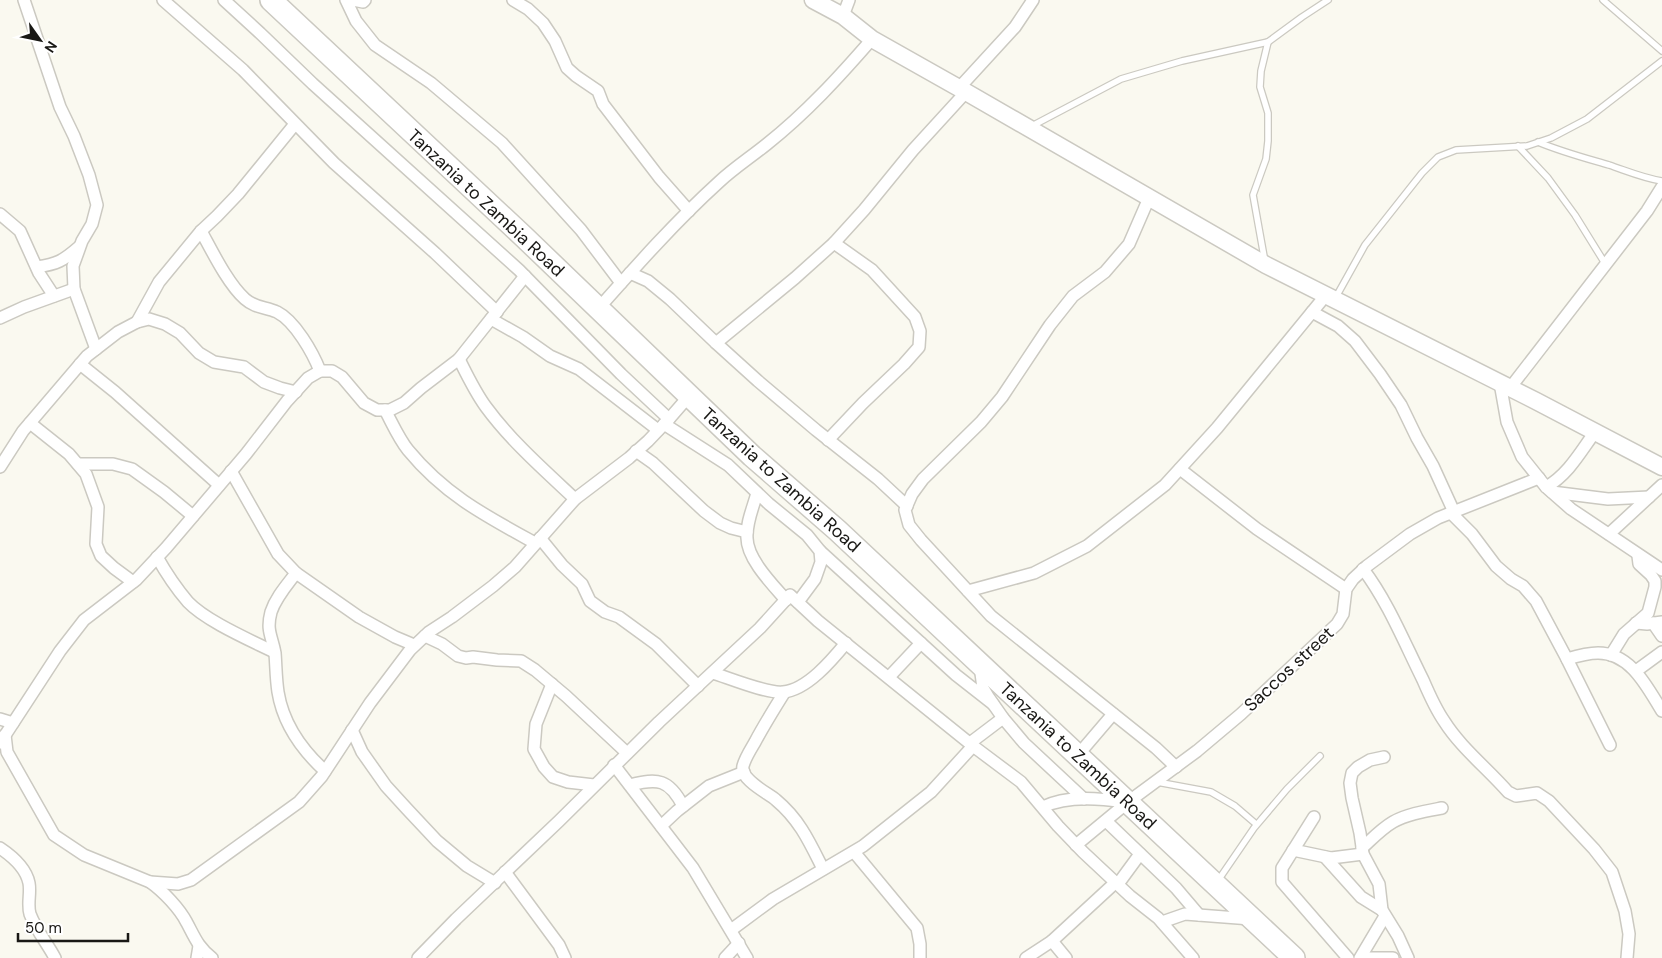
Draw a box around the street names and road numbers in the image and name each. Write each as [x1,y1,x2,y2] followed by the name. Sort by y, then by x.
[402,124,570,282] street label: Tanzania to Zambia Road
[696,402,866,558] street label: Tanzania to Zambia Road
[1239,621,1339,717] street label: Saccos street
[994,677,1162,835] street label: Tanzania to Zambia Road

